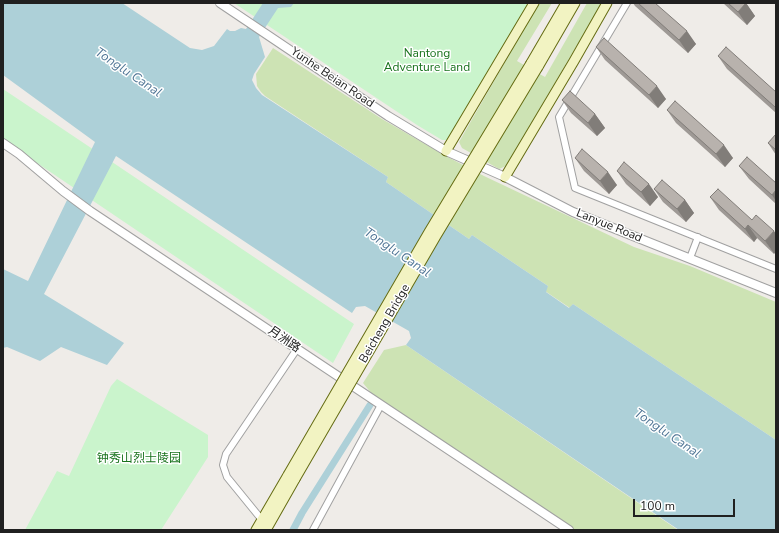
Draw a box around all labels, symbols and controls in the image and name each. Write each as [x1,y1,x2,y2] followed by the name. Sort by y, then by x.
[92,45,164,101] water label: Tonglu Canal
[288,45,376,111] street label: Yunhe Beian Road
[384,47,470,75] park label: Nantong Adventure Land
[574,206,644,246] street label: Lanyue Road
[361,225,433,281] water label: Tonglu Canal
[357,282,413,366] street label: Beicheng Bridge
[265,324,303,356] street label: 月洲路
[631,406,703,462] water label: Tonglu Canal
[97,452,181,466] park label: 钟秀山烈士陵园
[635,491,737,517] scale bar
[640,498,675,514] text: 100 m

